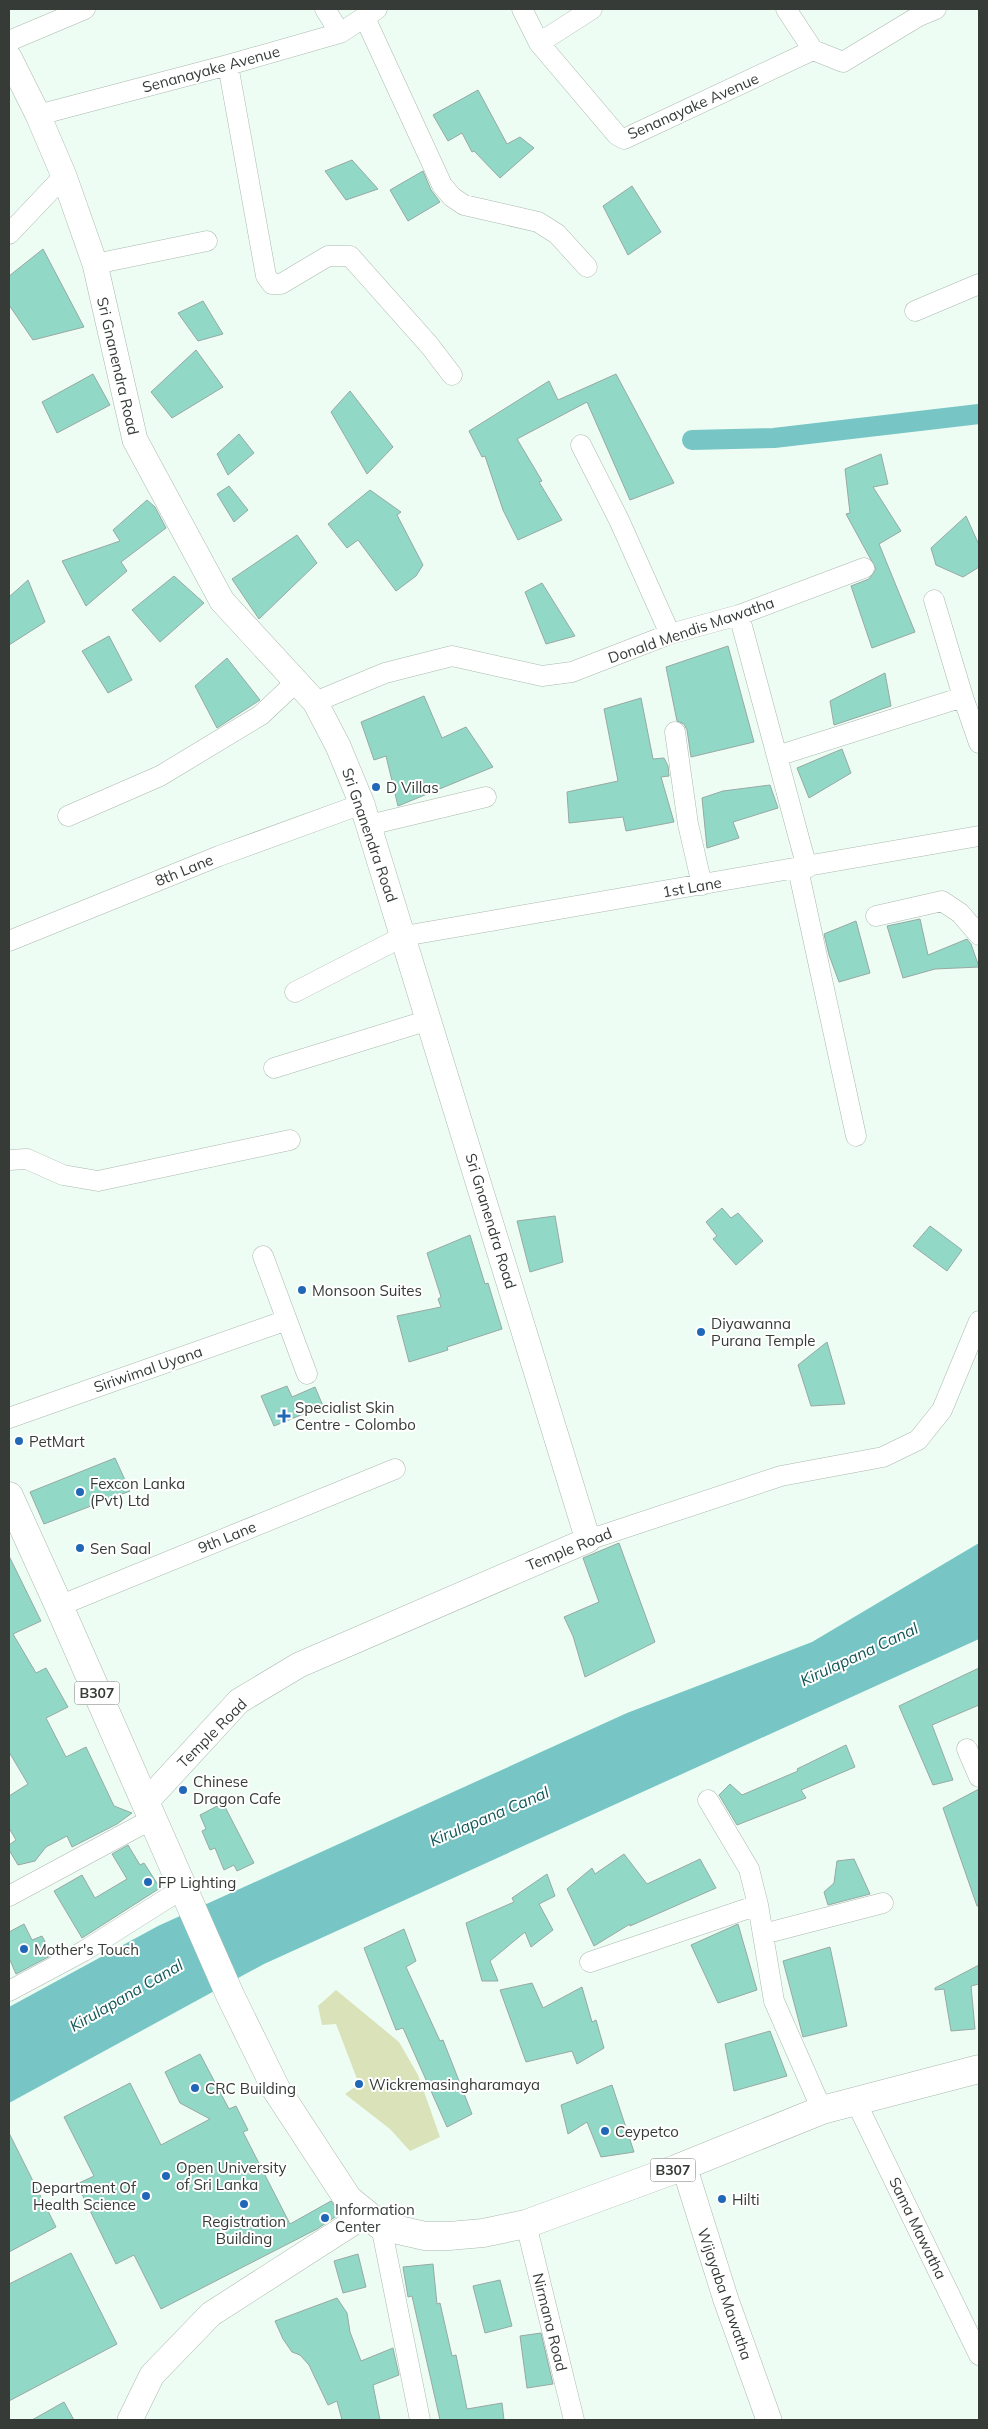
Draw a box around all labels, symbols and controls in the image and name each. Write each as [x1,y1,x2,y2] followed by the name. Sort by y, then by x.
[140,41,282,97] street label: Senanayake Avenue
[624,69,762,143] street label: Senanayake Avenue
[93,295,143,437] street label: Sri Gnanendra Road
[605,593,777,667] street label: Donald Mendis Mawatha
[338,765,402,905] street label: Sri Gnanendra Road
[386,778,439,797] place label: D Villas
[370,781,382,793] marker: D Villas
[152,850,216,890] street label: 8th Lane
[661,872,723,902] street label: 1st Lane
[461,1151,521,1291] street label: Sri Gnanendra Road
[312,1281,422,1300] place label: Monsoon Suites
[296,1284,308,1296] marker: Monsoon Suites
[711,1314,815,1350] place label: Diyawanna Purana Temple
[695,1326,707,1338] marker: Diyawanna Purana Temple
[91,1342,205,1396] street label: Siriwimal Uyana
[295,1398,416,1434] place label: Specialist Skin Centre - Colombo
[277,1409,291,1423] marker: Specialist Skin Centre - Colombo
[29,1432,85,1451] place label: PetMart
[13,1435,25,1447] marker: PetMart
[90,1474,185,1510] place label: Fexcon Lanka (Pvt) Ltd
[74,1486,86,1498] marker: Fexcon Lanka (Pvt) Ltd
[195,1517,259,1557] street label: 9th Lane
[523,1523,615,1575] street label: Temple Road
[90,1539,151,1558] place label: Sen Saal
[74,1542,86,1554] marker: Sen Saal
[797,1618,921,1690] water label: Kirulapana Canal
[74,1682,120,1705] road number: B307
[173,1694,251,1772] street label: Temple Road
[193,1772,281,1808] place label: Chinese Dragon Cafe
[426,1782,552,1850] water label: Kirulapana Canal
[177,1784,189,1796] marker: Chinese Dragon Cafe
[158,1873,236,1892] place label: FP Lighting
[142,1876,154,1888] marker: FP Lighting
[34,1940,139,1959] place label: Mother's Touch
[18,1943,30,1955] marker: Mother's Touch
[66,1954,187,2036] water label: Kirulapana Canal
[369,2075,540,2094] place label: Wickremasingharamaya
[353,2078,365,2090] marker: Wickremasingharamaya
[205,2079,296,2098] place label: CRC Building
[189,2082,201,2094] marker: CRC Building
[615,2122,679,2141] place label: Ceypetco
[599,2125,611,2137] marker: Ceypetco
[176,2158,286,2194] place label: Open University of Sri Lanka
[650,2158,696,2182] road number: B307
[160,2170,172,2182] marker: Open University of Sri Lanka
[885,2174,951,2282] street label: Sama Mawatha
[32,2178,137,2214] place label: Department Of Health Science
[140,2190,152,2202] marker: Department Of Health Science
[732,2190,759,2209] place label: Hilti
[716,2193,728,2205] marker: Hilti
[238,2198,250,2210] marker: Registration Building
[335,2200,415,2236] place label: Information Center
[202,2212,286,2248] place label: Registration Building
[319,2212,331,2224] marker: Information Center
[694,2226,756,2362] street label: Wijayaba Mawatha
[529,2271,571,2373] street label: Nirmana Road

